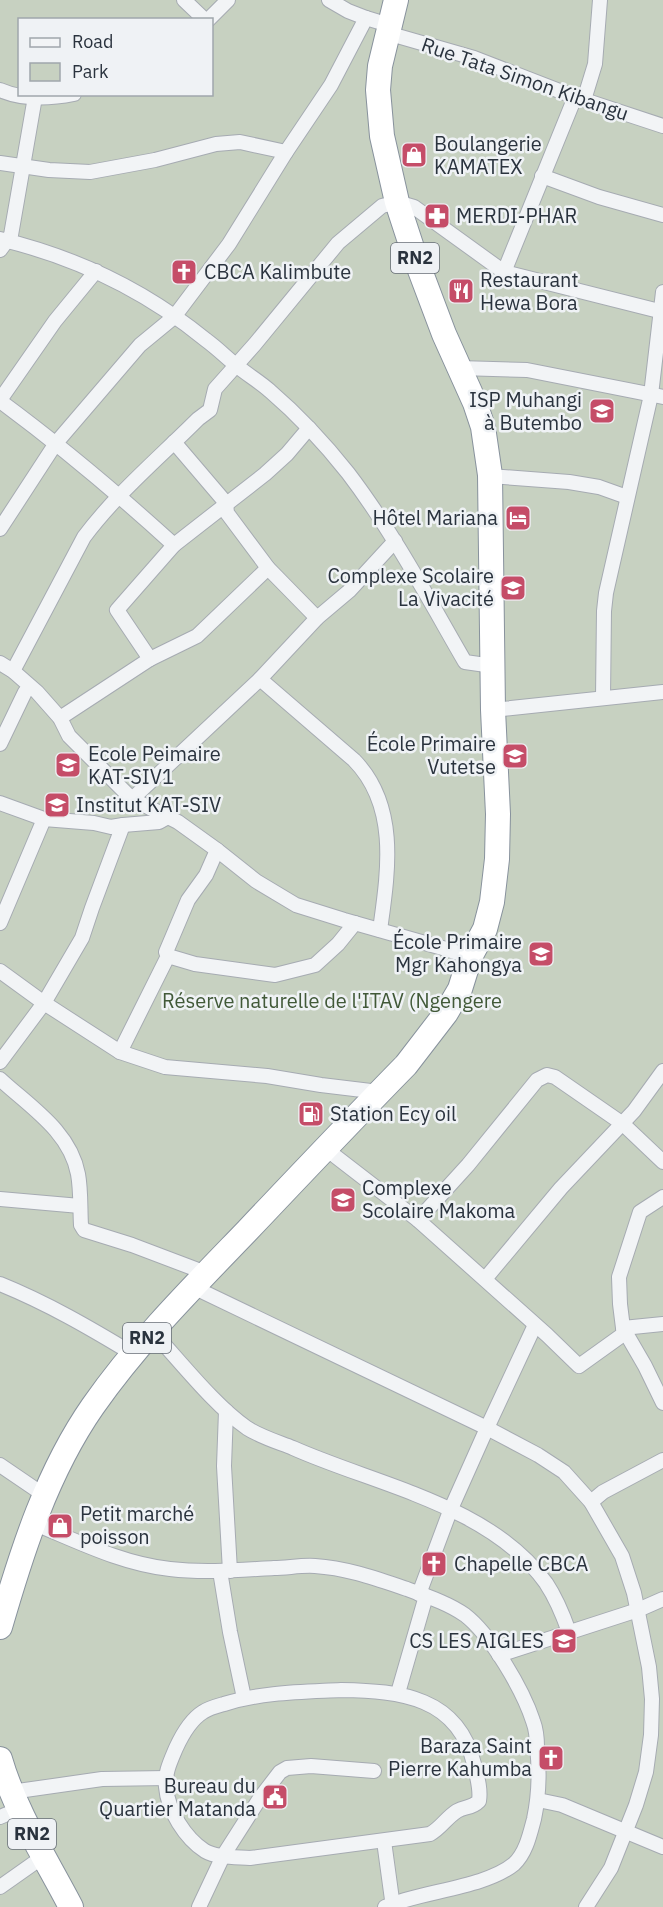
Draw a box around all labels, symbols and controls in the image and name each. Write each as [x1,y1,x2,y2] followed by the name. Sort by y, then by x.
[18,18,213,96] legend
[72,30,113,53] text: Road
[418,30,632,127] street label: Rue Tata Simon Kibangu
[72,60,109,83] text: Park
[434,130,542,180] place label: Boulangerie KAMATEX
[399,140,429,170] shop icon: Boulangerie KAMATEX
[422,201,452,231] pharmacy icon: MERDI-PHAR
[456,202,577,229] place label: MERDI-PHAR
[391,243,439,273] road number: RN2
[169,257,199,287] church icon: CBCA Kalimbute
[204,258,351,285] place label: CBCA Kalimbute
[480,266,578,316] place label: Restaurant Hewa Bora
[446,276,476,306] restaurant icon: Restaurant Hewa Bora
[469,386,582,436] place label: ISP Muhangi à Butembo
[587,396,617,426] school or university icon: ISP Muhangi à Butembo
[503,503,533,533] hotel icon: Hôtel Mariana
[373,504,498,531] place label: Hôtel Mariana
[327,562,494,612] place label: Complexe Scolaire La Vivacité
[498,573,528,603] school or university icon: Complexe Scolaire La Vivacité
[367,730,496,780] place label: École Primaire Vutetse
[88,740,221,790] place label: Ecole Peimaire KAT-SIV1
[500,741,530,771] school or university icon: École Primaire Vutetse
[53,750,83,780] school or university icon: Ecole Peimaire KAT-SIV1
[42,790,72,820] school or university icon: Institut KAT-SIV
[76,791,221,818] place label: Institut KAT-SIV
[393,928,522,978] place label: École Primaire Mgr Kahongya
[526,939,556,969] school or university icon: École Primaire Mgr Kahongya
[162,987,502,1014] park label: Réserve naturelle de l'ITAV (Ngengere
[296,1099,326,1129] fuel station icon: Station Ecy oil
[330,1100,456,1127] place label: Station Ecy oil
[362,1174,516,1224] place label: Complexe Scolaire Makoma
[328,1185,358,1215] school or university icon: Complexe Scolaire Makoma
[123,1323,171,1353] road number: RN2
[80,1500,194,1550] place label: Petit marché poisson
[45,1511,75,1541] shop icon: Petit marché poisson
[419,1549,449,1579] church icon: Chapelle CBCA
[454,1550,588,1577] place label: Chapelle CBCA
[549,1626,579,1656] school or university icon: CS LES AIGLES
[409,1627,544,1654] place label: CS LES AIGLES
[388,1732,532,1782] place label: Baraza Saint Pierre Kahumba
[536,1743,566,1773] church icon: Baraza Saint Pierre Kahumba
[99,1772,256,1822] place label: Bureau du Quartier Matanda
[260,1782,290,1812] public building icon: Bureau du Quartier Matanda
[8,1819,56,1849] road number: RN2

